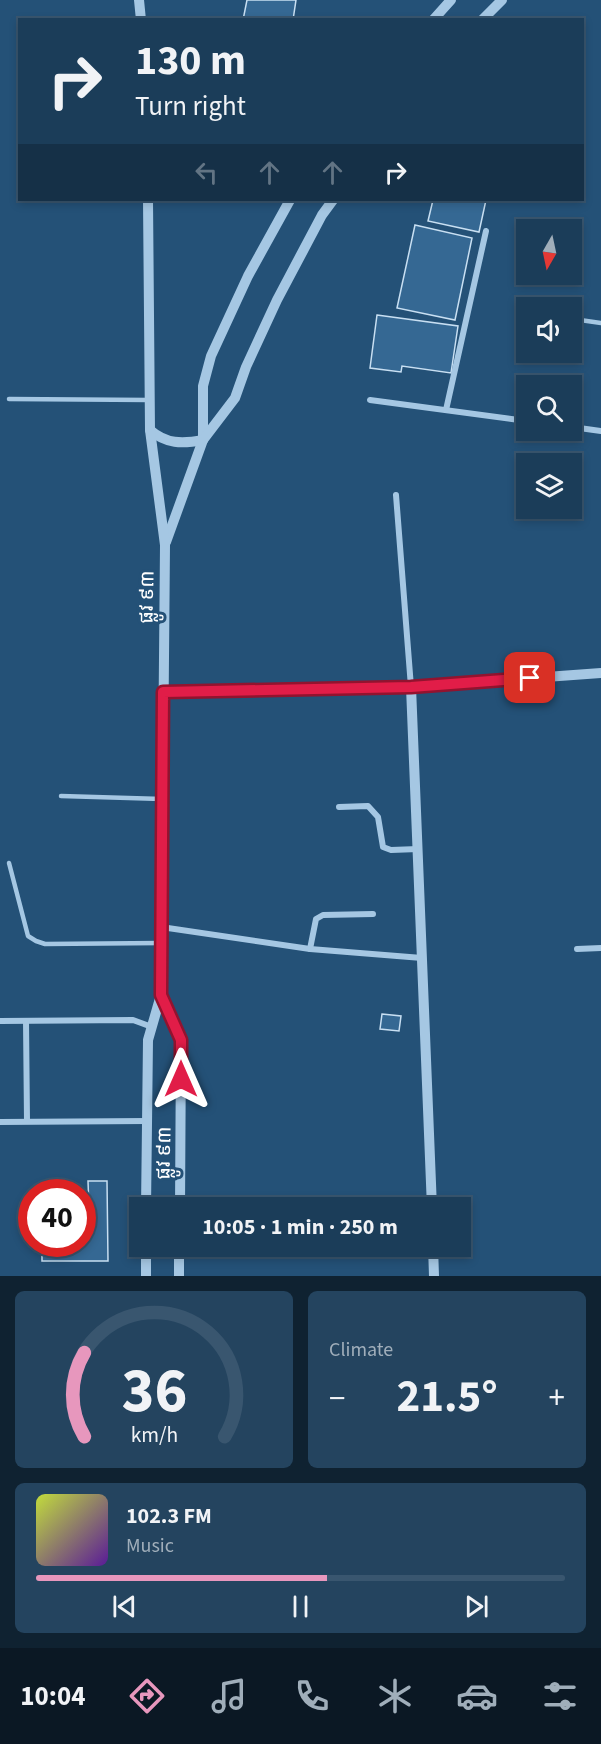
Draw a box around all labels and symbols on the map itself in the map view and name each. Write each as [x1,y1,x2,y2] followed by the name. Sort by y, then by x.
[516,219,582,285] north arrow
[133,570,165,624] street label: ផ្លូវ ៩៣
[504,652,555,703] pin
[149,1047,213,1111] position arrow
[150,1126,182,1180] street label: ផ្លូវ ៩៣
[18,1179,96,1257] speed limit sign: 40

